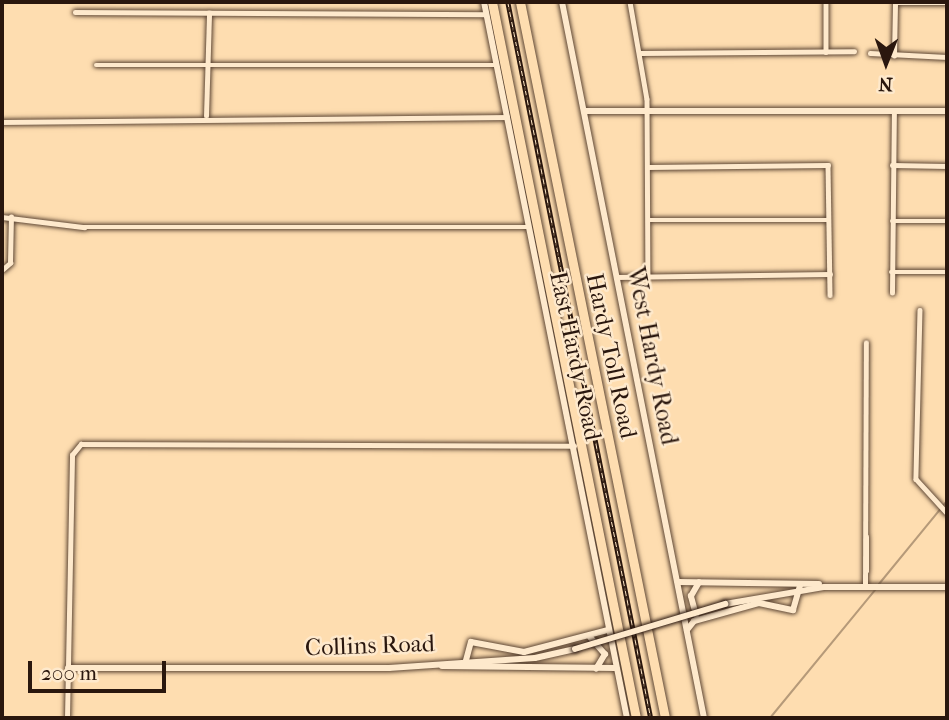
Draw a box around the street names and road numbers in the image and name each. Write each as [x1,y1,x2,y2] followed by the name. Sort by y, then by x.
[621,265,683,447] street label: West Hardy Road
[543,269,607,443] street label: East Hardy Road
[579,271,643,441] street label: Hardy Toll Road
[305,629,435,663] street label: Collins Road

